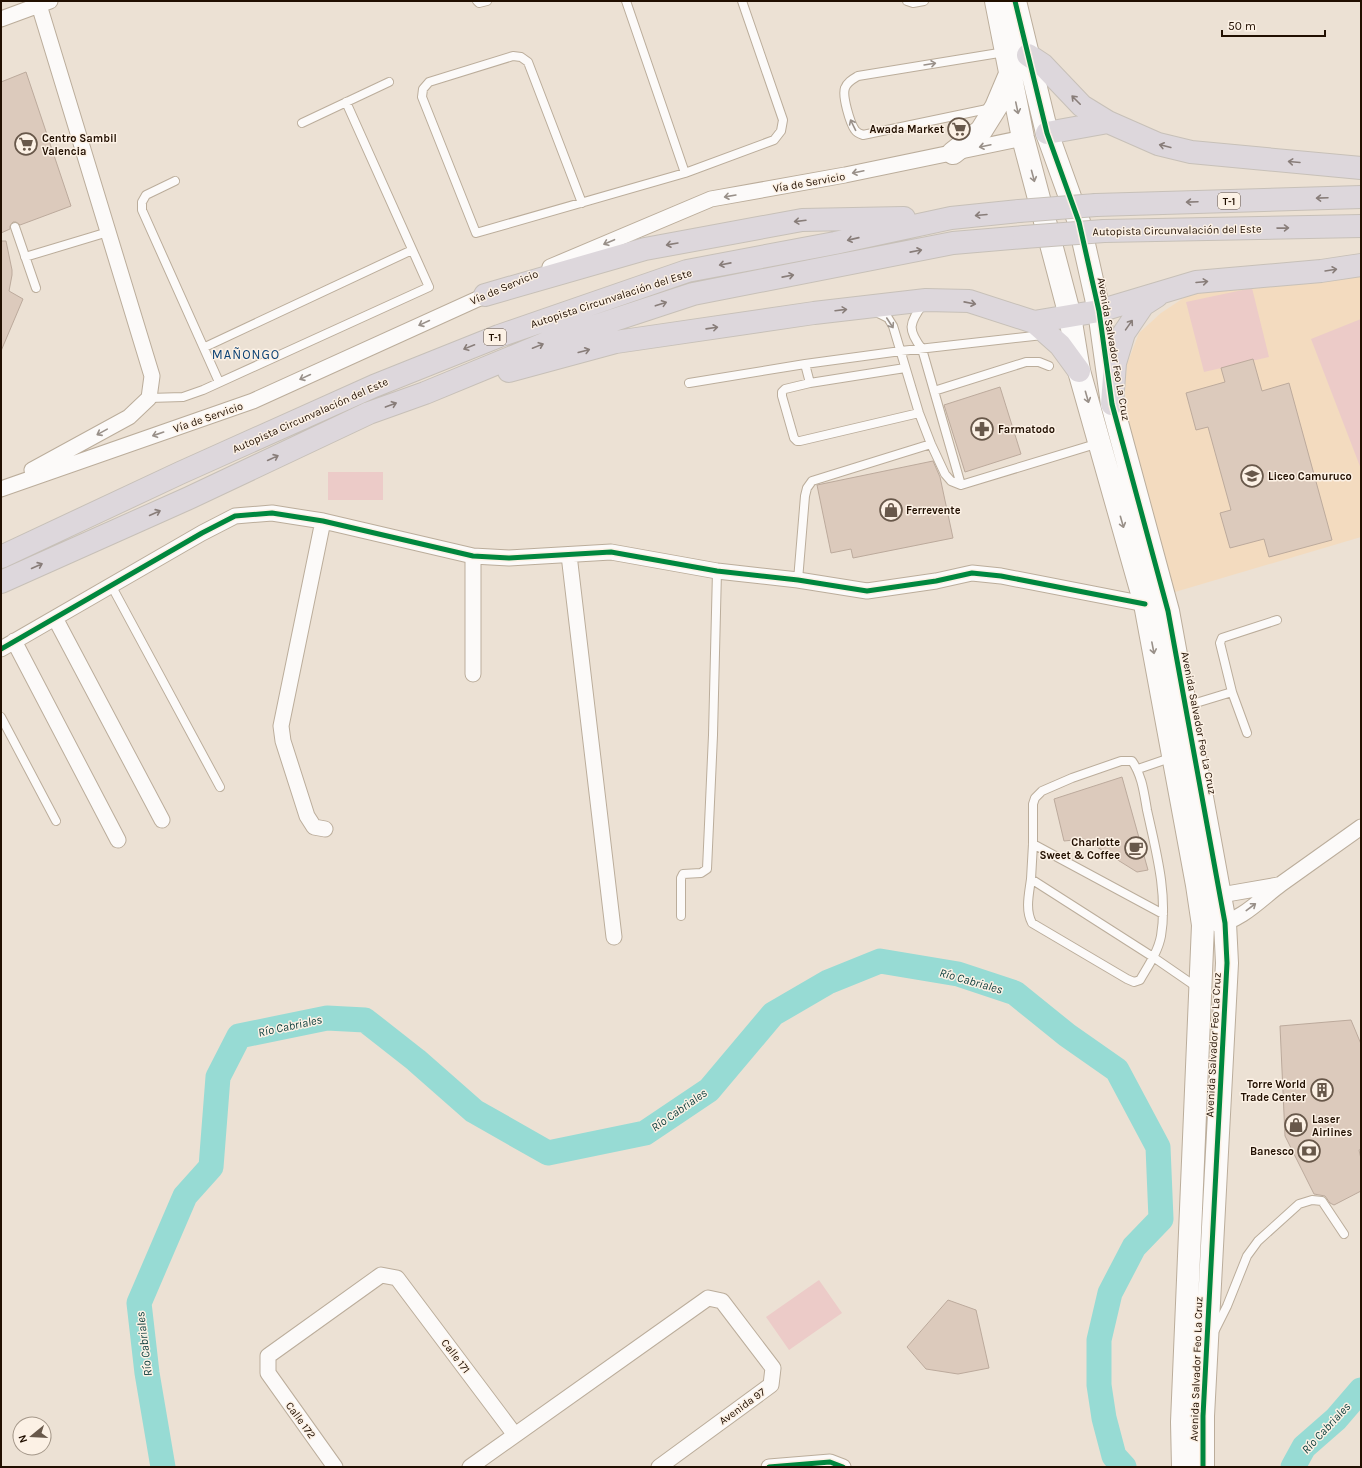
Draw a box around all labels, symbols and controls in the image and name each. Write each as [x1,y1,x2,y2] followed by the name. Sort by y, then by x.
[1222,12,1325,38] scale bar
[1228,19,1256,33] text: 50 m
[923,60,936,68] one-way arrow
[1071,95,1081,105] one-way arrow
[1013,101,1021,114] one-way arrow
[946,116,972,142] supermarket icon: Awada Market
[849,119,856,131] one-way arrow
[870,123,945,136] place label: Awada Market
[13,131,39,157] supermarket icon: Centro Sambil Valencia
[42,132,117,158] place label: Centro Sambil Valencia
[1159,141,1172,149] one-way arrow
[979,143,992,151] one-way arrow
[1288,158,1301,165] one-way arrow
[852,169,865,177] one-way arrow
[1030,169,1037,182] one-way arrow
[772,170,846,195] street label: Vía de Servicio
[724,192,737,200] one-way arrow
[1218,193,1240,209] road number: T-1
[1316,195,1329,202] one-way arrow
[1186,199,1199,206] one-way arrow
[975,211,988,218] one-way arrow
[794,217,807,224] one-way arrow
[1092,223,1262,238] street label: Autopista Circunvalación del Este
[1276,224,1289,231] one-way arrow
[847,236,860,244] one-way arrow
[604,239,616,247] one-way arrow
[666,240,679,248] one-way arrow
[909,246,922,254] one-way arrow
[719,260,732,268] one-way arrow
[529,266,694,331] street label: Autopista Circunvalación del Este
[1324,266,1337,274] one-way arrow
[468,267,540,308] street label: Vía de Servicio
[781,271,794,279] one-way arrow
[1095,277,1132,422] street label: Avenida Salvador Feo La Cruz
[1195,278,1208,285] one-way arrow
[963,299,976,307] one-way arrow
[655,300,668,307] one-way arrow
[834,306,847,314] one-way arrow
[887,317,895,329] one-way arrow
[418,320,430,327] one-way arrow
[1125,320,1133,331] one-way arrow
[705,324,718,332] one-way arrow
[484,329,506,345] road number: T-1
[532,342,544,349] one-way arrow
[464,344,476,352] one-way arrow
[212,347,280,362] district label: MAÑONGO
[577,347,590,354] one-way arrow
[300,374,312,381] one-way arrow
[230,375,390,456] street label: Autopista Circunvalación del Este
[1084,390,1091,403] one-way arrow
[172,399,245,435] street label: Vía de Servicio
[385,400,397,408] one-way arrow
[969,416,995,442] pharmacy icon: Farmatodo
[998,423,1055,436] place label: Farmatodo
[96,429,108,436] one-way arrow
[152,431,165,438] one-way arrow
[267,454,279,461] one-way arrow
[1239,463,1265,489] school or university icon: Liceo Camuruco
[1268,470,1352,483] place label: Liceo Camuruco
[878,497,904,523] shop icon: Ferrevente
[906,504,961,517] place label: Ferrevente
[149,509,161,516] one-way arrow
[1119,515,1126,528] one-way arrow
[30,562,42,569] one-way arrow
[1150,641,1158,654] one-way arrow
[1178,651,1219,795] street label: Avenida Salvador Feo La Cruz
[1123,835,1149,861] cafe icon: Charlotte Sweet & Coffee
[1040,836,1120,862] place label: Charlotte Sweet & Coffee
[1246,902,1257,911] one-way arrow
[938,965,1004,997] water label: Río Cabriales
[1203,972,1224,1118] street label: Avenida Salvador Feo La Cruz
[257,1012,324,1040] water label: Río Cabriales
[1309,1077,1335,1103] building icon: Torre World Trade Center
[1241,1078,1307,1104] place label: Torre World Trade Center
[648,1085,710,1134] water label: Río Cabriales
[1283,1112,1309,1138] shop icon: Laser Airlines
[1312,1113,1352,1139] place label: Laser Airlines
[1296,1138,1322,1164] bank icon: Banesco
[1250,1145,1294,1158] place label: Banesco
[1187,1296,1206,1442] street label: Avenida Salvador Feo La Cruz
[133,1311,155,1377] water label: Río Cabriales
[438,1337,473,1376] street label: Calle 171
[717,1385,768,1428] street label: Avenida 97
[283,1399,318,1441] street label: Calle 172
[1299,1399,1353,1457] water label: Río Cabriales
[12,1416,52,1456] north arrow
[16,1433,30,1445] text: N

